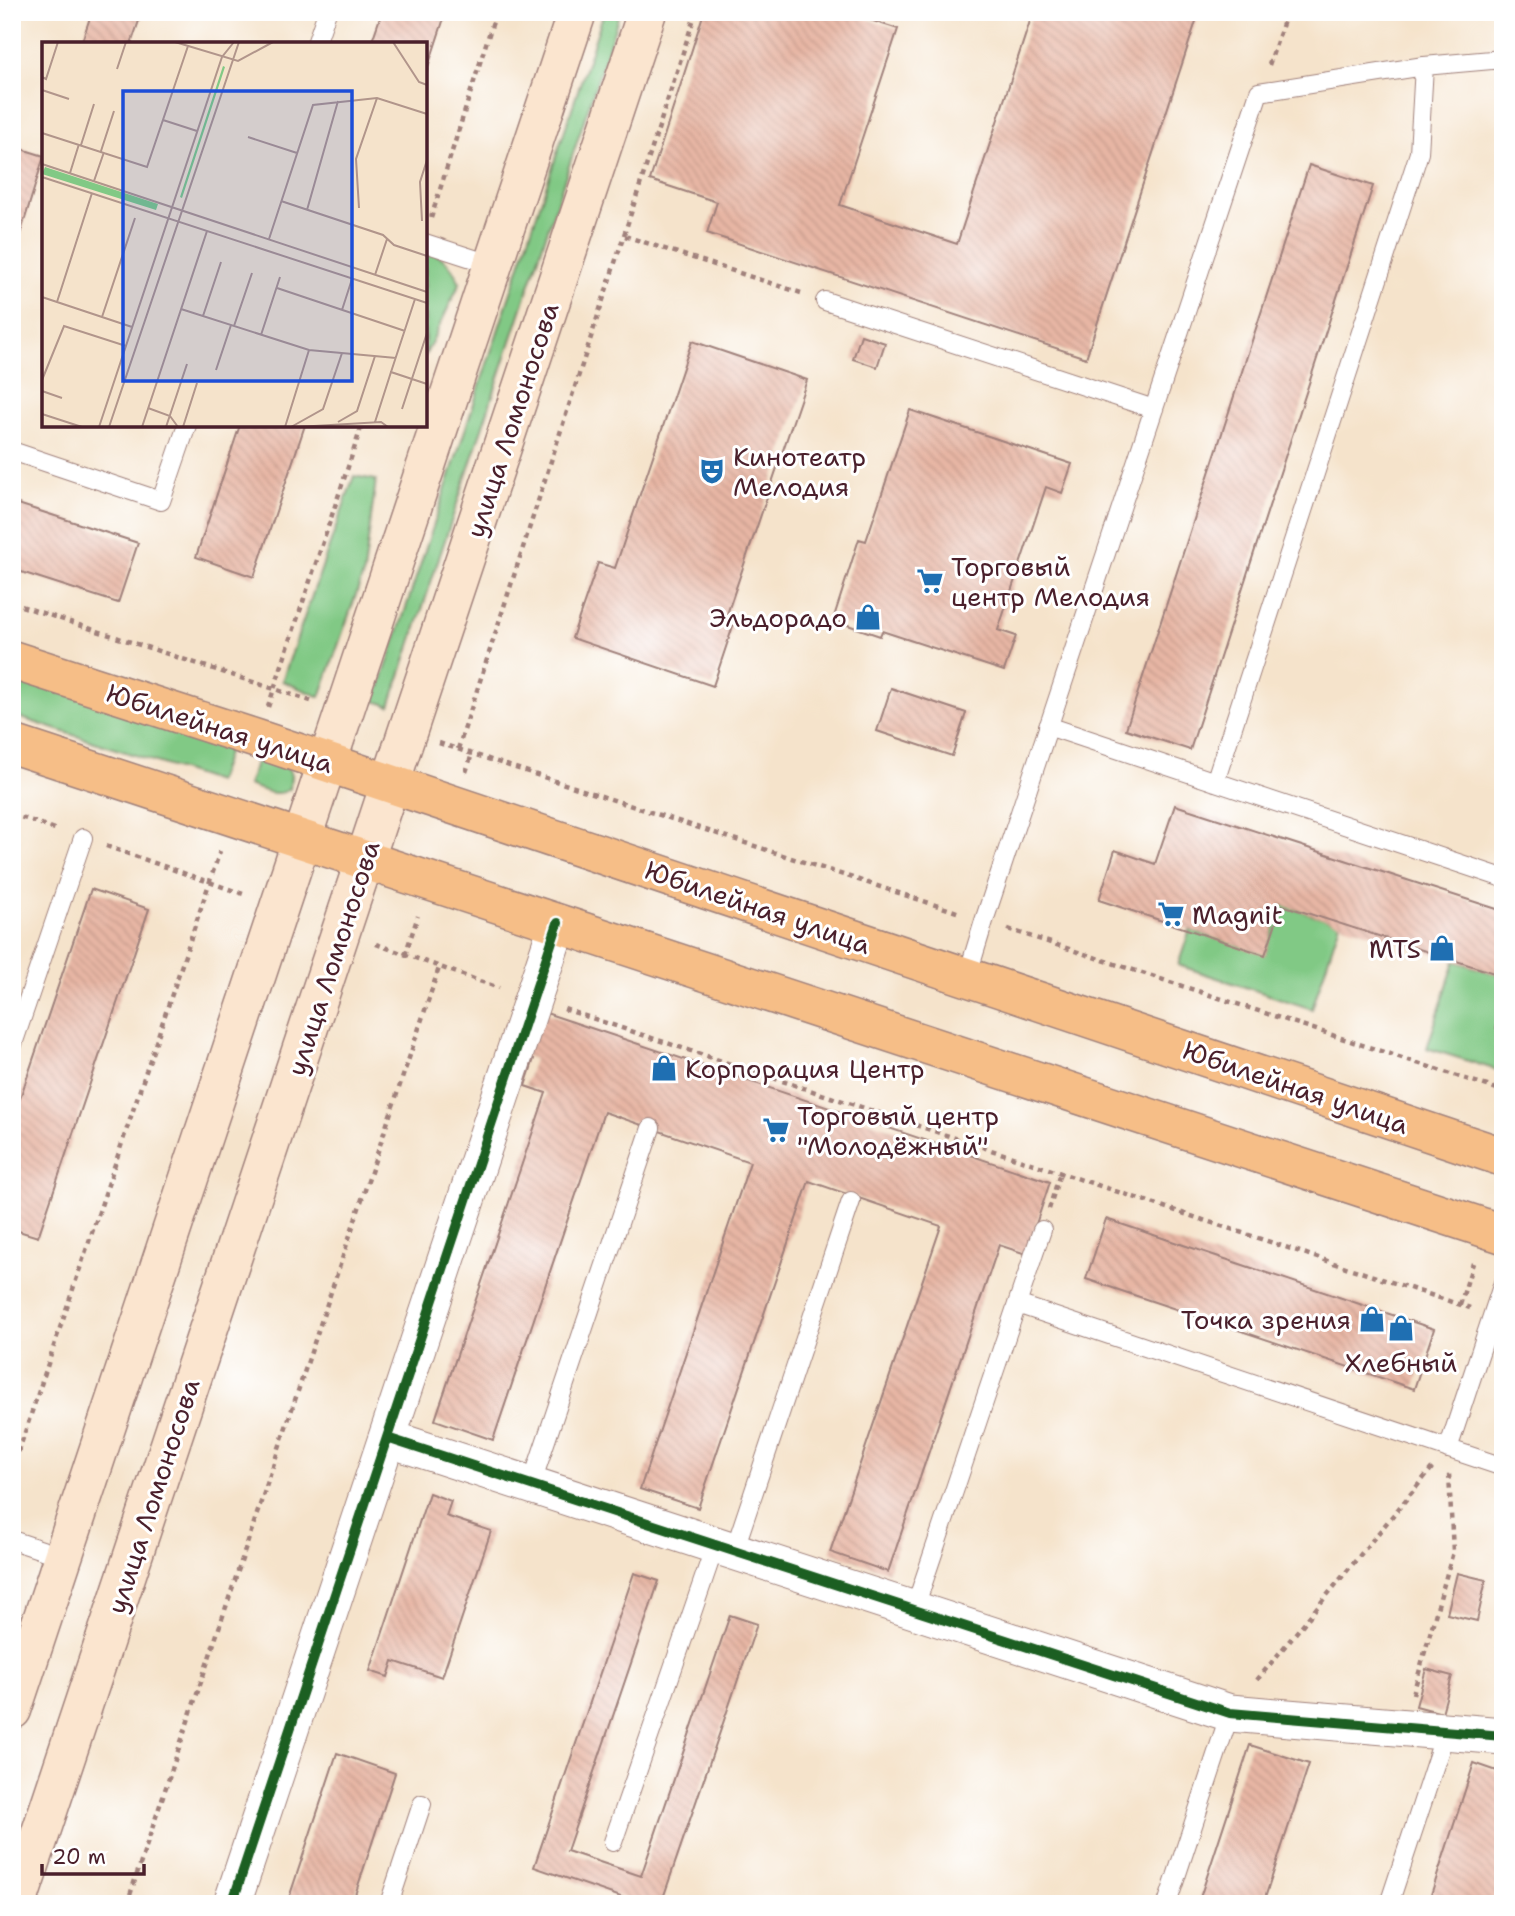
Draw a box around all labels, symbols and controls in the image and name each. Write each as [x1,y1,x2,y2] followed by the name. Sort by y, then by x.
[42,42,427,427] inset map
[458,298,566,542] street label: улица Ломоносова
[733,439,866,504] place label: Кинотеатр Мелодия
[697,456,727,486] theatre icon: Кинотеатр Мелодия
[951,549,1150,614] place label: Торговый центр Мелодия
[915,566,945,596] supermarket icon: Торговый центр Мелодия
[709,600,847,635] place label: Эльдорадо
[853,602,883,632] shop icon: Эльдорадо
[102,675,338,781] street label: Юбилейная улица
[279,836,387,1080] street label: улица Ломоносова
[641,852,875,962] street label: Юбилейная улица
[1192,897,1283,932] place label: Magnit
[1156,899,1186,929] supermarket icon: Magnit
[1369,931,1421,966] place label: MTS
[1427,933,1457,963] shop icon: MTS
[1179,1032,1413,1142] street label: Юбилейная улица
[685,1051,925,1086] place label: Корпорация Центр
[649,1053,679,1083] shop icon: Корпорация Центр
[797,1098,999,1163] place label: Торговый центр "Молодёжный"
[761,1115,791,1145] supermarket icon: Торговый центр "Молодёжный"
[1181,1302,1351,1337] place label: Точка зрения
[1357,1304,1387,1334] shop icon: Точка зрения
[1386,1313,1416,1343] shop icon: Хлебный
[1345,1345,1457,1380] place label: Хлебный
[99,1374,207,1618] street label: улица Ломоносова
[42,1832,144,1876] scale bar
[52,1843,106,1871] text: 20 m

